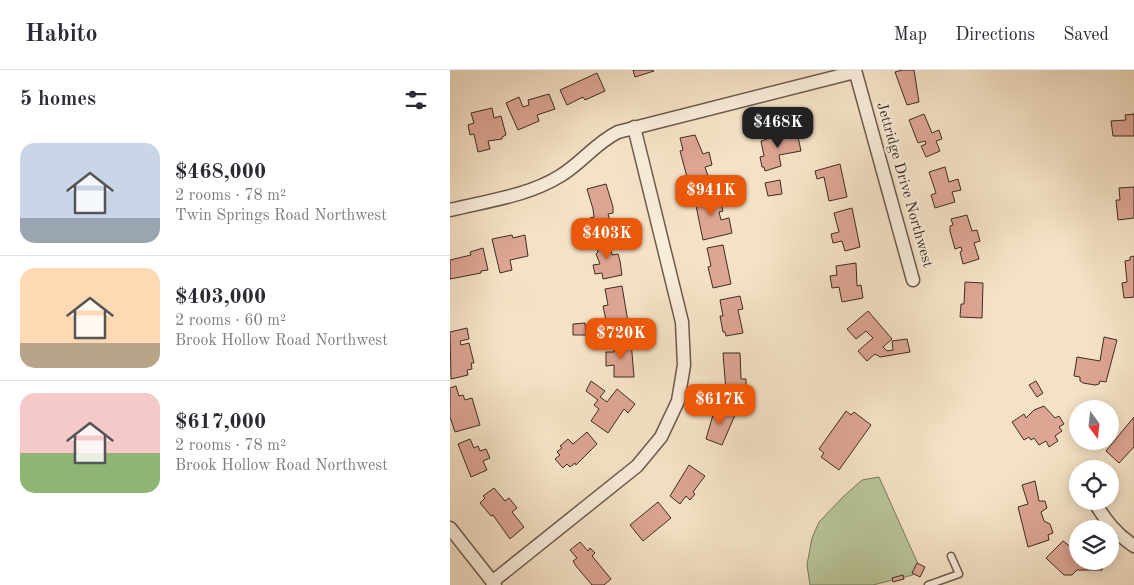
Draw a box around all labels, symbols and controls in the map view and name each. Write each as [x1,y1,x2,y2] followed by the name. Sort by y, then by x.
[25,23,98,47] text: Habito
[894,26,927,44] text: Map
[955,26,1035,44] text: Directions
[1063,26,1109,44] text: Saved
[402,86,430,114] icon: filters
[20,89,96,110] text: 5 homes
[873,101,935,269] street label: Jettridge Drive Northwest
[743,106,813,149] pin: $468K
[753,115,803,131] text: $468K
[175,162,266,183] text: $468,000
[60,163,120,223] icon: home
[676,174,746,217] pin: $941K
[686,183,736,199] text: $941K
[175,188,286,204] text: 2 rooms · 78 m²
[175,208,387,224] text: Twin Springs Road Northwest
[572,218,642,260] pin: $403K
[582,226,632,242] text: $403K
[175,287,266,308] text: $403,000
[60,288,120,348] icon: home
[175,313,286,329] text: 2 rooms · 60 m²
[586,318,656,360] pin: $720K
[596,326,646,342] text: $720K
[175,333,388,349] text: Brook Hollow Road Northwest
[685,384,755,426] pin: $617K
[695,392,745,408] text: $617K
[1069,400,1119,450] north arrow
[1069,400,1119,570] map controls
[175,412,266,433] text: $617,000
[60,413,120,473] icon: home
[175,438,286,454] text: 2 rooms · 78 m²
[175,458,388,474] text: Brook Hollow Road Northwest
[1069,460,1119,510] button: locate
[1069,520,1119,570] button: layers

